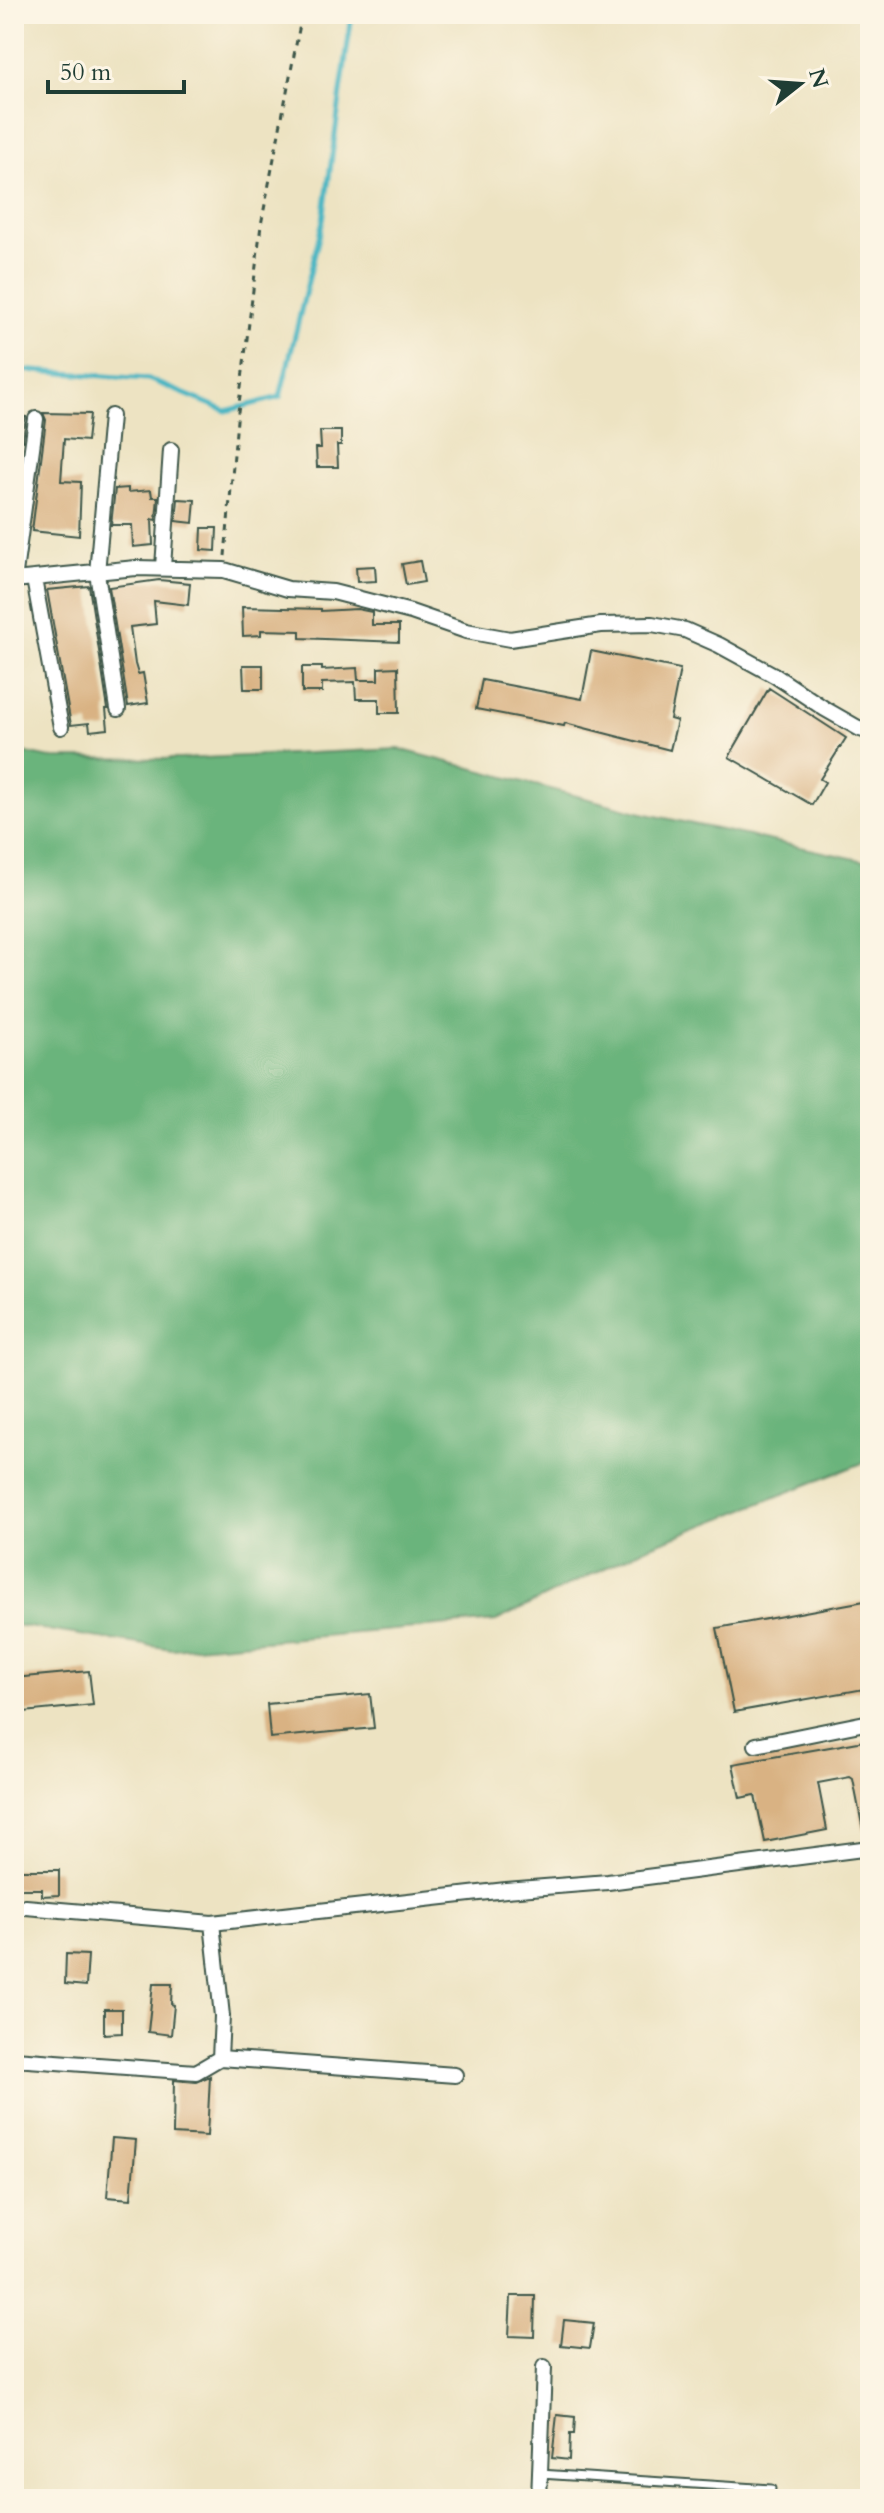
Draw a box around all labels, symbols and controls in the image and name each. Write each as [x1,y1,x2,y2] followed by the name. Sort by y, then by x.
[48,44,184,94] scale bar
[760,44,840,124] north arrow
[60,56,112,89] text: 50 m
[801,65,835,92] text: N

